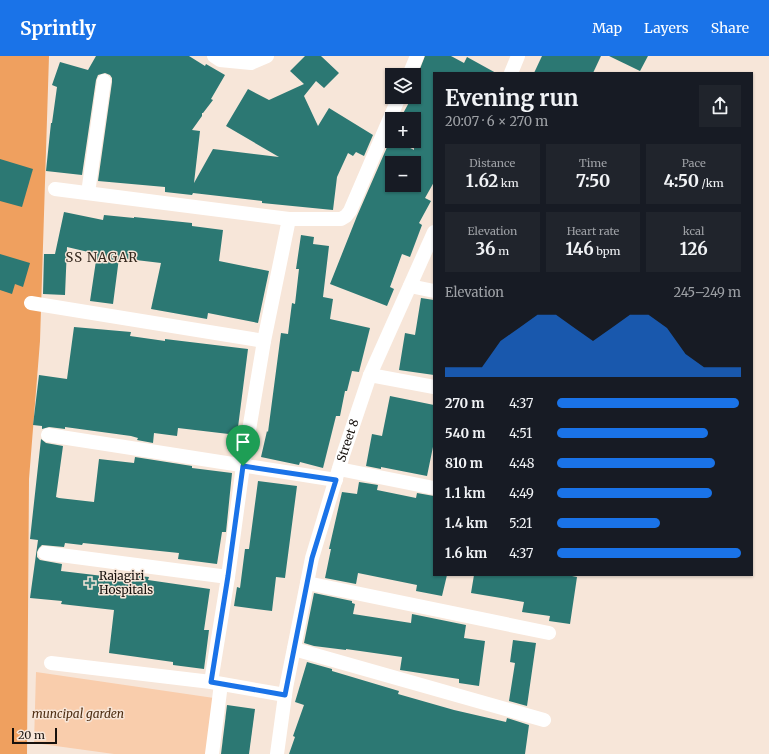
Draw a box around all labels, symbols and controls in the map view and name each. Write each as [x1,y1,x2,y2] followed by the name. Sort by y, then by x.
[20,16,96,40] text: Sprintly
[592,19,622,37] text: Map
[644,19,689,37] text: Layers
[711,19,749,37] text: Share
[385,68,421,192] map controls
[385,68,421,104] button: layers
[445,84,579,112] text: Evening run
[699,85,741,127] button: share
[385,112,421,148] button: +
[445,113,548,130] text: 20:07 · 6 × 270 m
[385,156,421,192] button: −
[469,156,515,170] text: Distance
[579,156,607,170] text: Time
[682,156,706,170] text: Pace
[466,170,498,192] text: 1.62
[576,170,610,192] text: 7:50
[664,170,699,192] text: 4:50
[498,176,519,190] text: km
[699,176,724,190] text: /km
[467,224,517,238] text: Elevation
[567,224,619,238] text: Heart rate
[683,224,704,238] text: kcal
[476,238,496,260] text: 36
[565,238,594,260] text: 146
[680,238,708,260] text: 126
[496,244,509,258] text: m
[594,244,621,258] text: bpm
[66,249,138,266] district label: SS NAGAR
[445,284,504,301] text: Elevation
[673,284,741,301] text: 245–249 m
[445,395,484,412] text: 270 m
[509,395,534,412] text: 4:37
[333,417,362,464] street label: Street 8
[226,425,260,466] pin
[445,425,485,442] text: 540 m
[509,425,532,442] text: 4:51
[232,431,254,453] icon: arrive
[445,455,483,472] text: 810 m
[509,455,535,472] text: 4:48
[445,485,485,502] text: 1.1 km
[509,485,534,502] text: 4:49
[445,515,488,532] text: 1.4 km
[509,515,532,532] text: 5:21
[445,545,487,562] text: 1.6 km
[509,545,534,562] text: 4:37
[99,568,153,597] place label: Rajagiri Hospitals
[84,577,96,589] marker: Rajagiri Hospitals
[32,706,124,721] park label: muncipal garden
[12,726,57,745] scale bar
[18,728,45,742] text: 20 m

